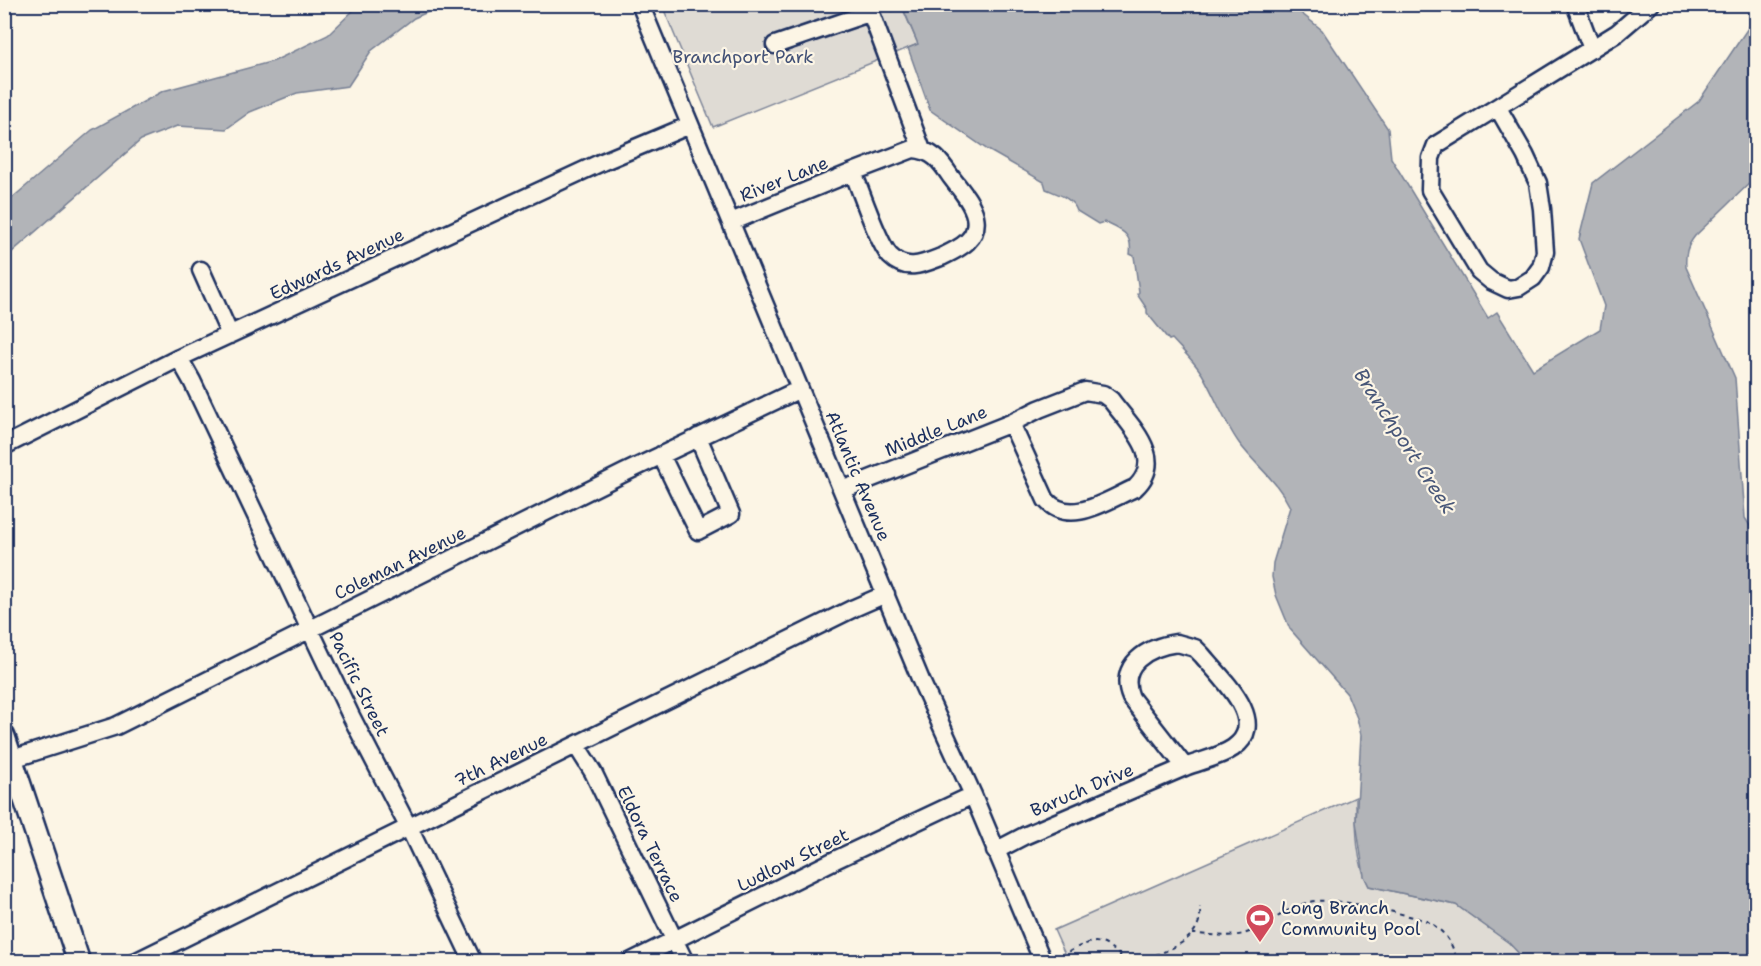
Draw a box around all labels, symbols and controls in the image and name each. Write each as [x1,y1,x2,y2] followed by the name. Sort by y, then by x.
[672,45,814,69] park label: Branchport Park
[736,150,832,208] street label: River Lane
[266,222,408,306] street label: Edwards Avenue
[1348,363,1462,519] water label: Branchport Creek
[881,400,991,462] street label: Middle Lane
[820,407,896,545] street label: Atlantic Avenue
[330,521,470,605] street label: Coleman Avenue
[323,628,395,741] street label: Pacific Street
[450,727,552,793] street label: 7th Avenue
[1027,757,1137,823] street label: Baruch Drive
[611,782,689,906] street label: Eldora Terrace
[733,823,853,897] street label: Ludlow Street
[1281,896,1421,941] place label: Long Branch Community Pool
[1244,902,1276,944] sports icon: Long Branch Community Pool

